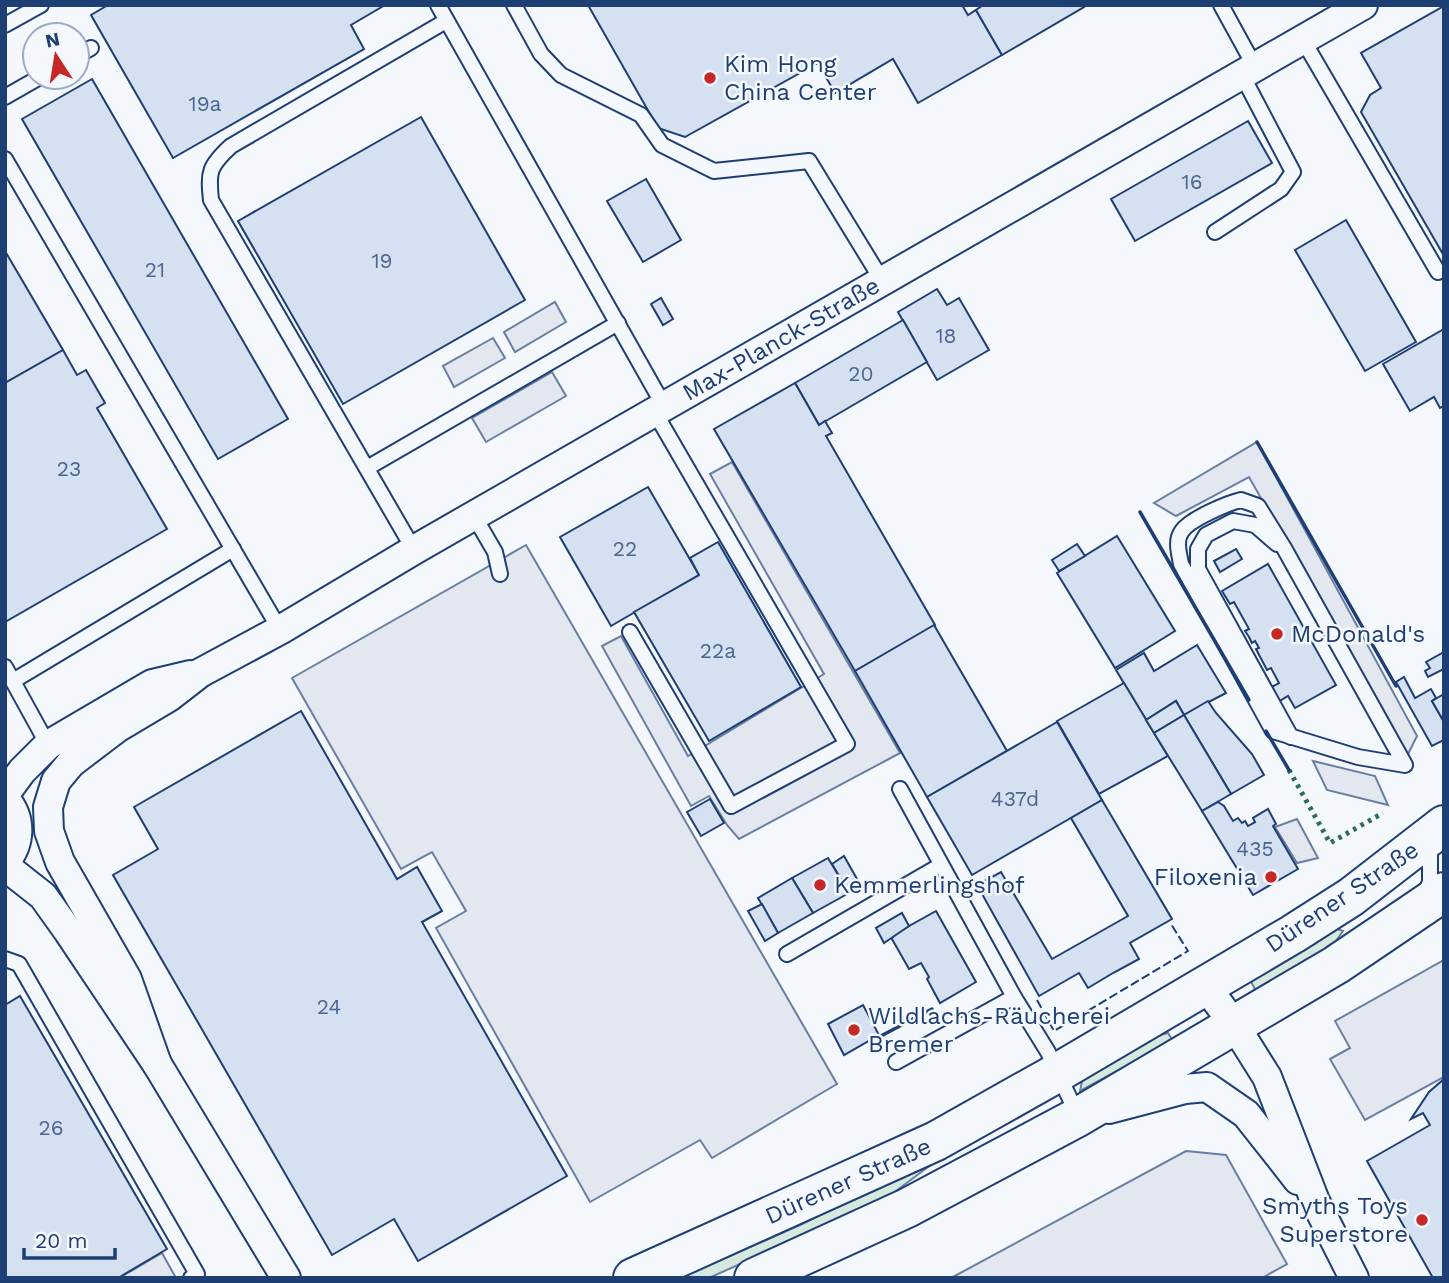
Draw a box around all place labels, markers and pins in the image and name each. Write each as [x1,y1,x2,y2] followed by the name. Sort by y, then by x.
[724,50,877,106] place label: Kim Hong China Center
[702,70,718,86] marker: Kim Hong China Center
[1291,620,1425,648] place label: McDonald's
[1269,626,1285,642] marker: McDonald's
[1154,863,1257,891] place label: Filoxenia
[1263,869,1279,885] marker: Filoxenia
[834,871,1025,899] place label: Kemmerlingshof
[812,877,828,893] marker: Kemmerlingshof
[868,1002,1110,1058] place label: Wildlachs-Räucherei Bremer
[846,1022,862,1038] marker: Wildlachs-Räucherei Bremer
[1262,1192,1408,1248] place label: Smyths Toys Superstore
[1414,1212,1430,1228] marker: Smyths Toys Superstore

